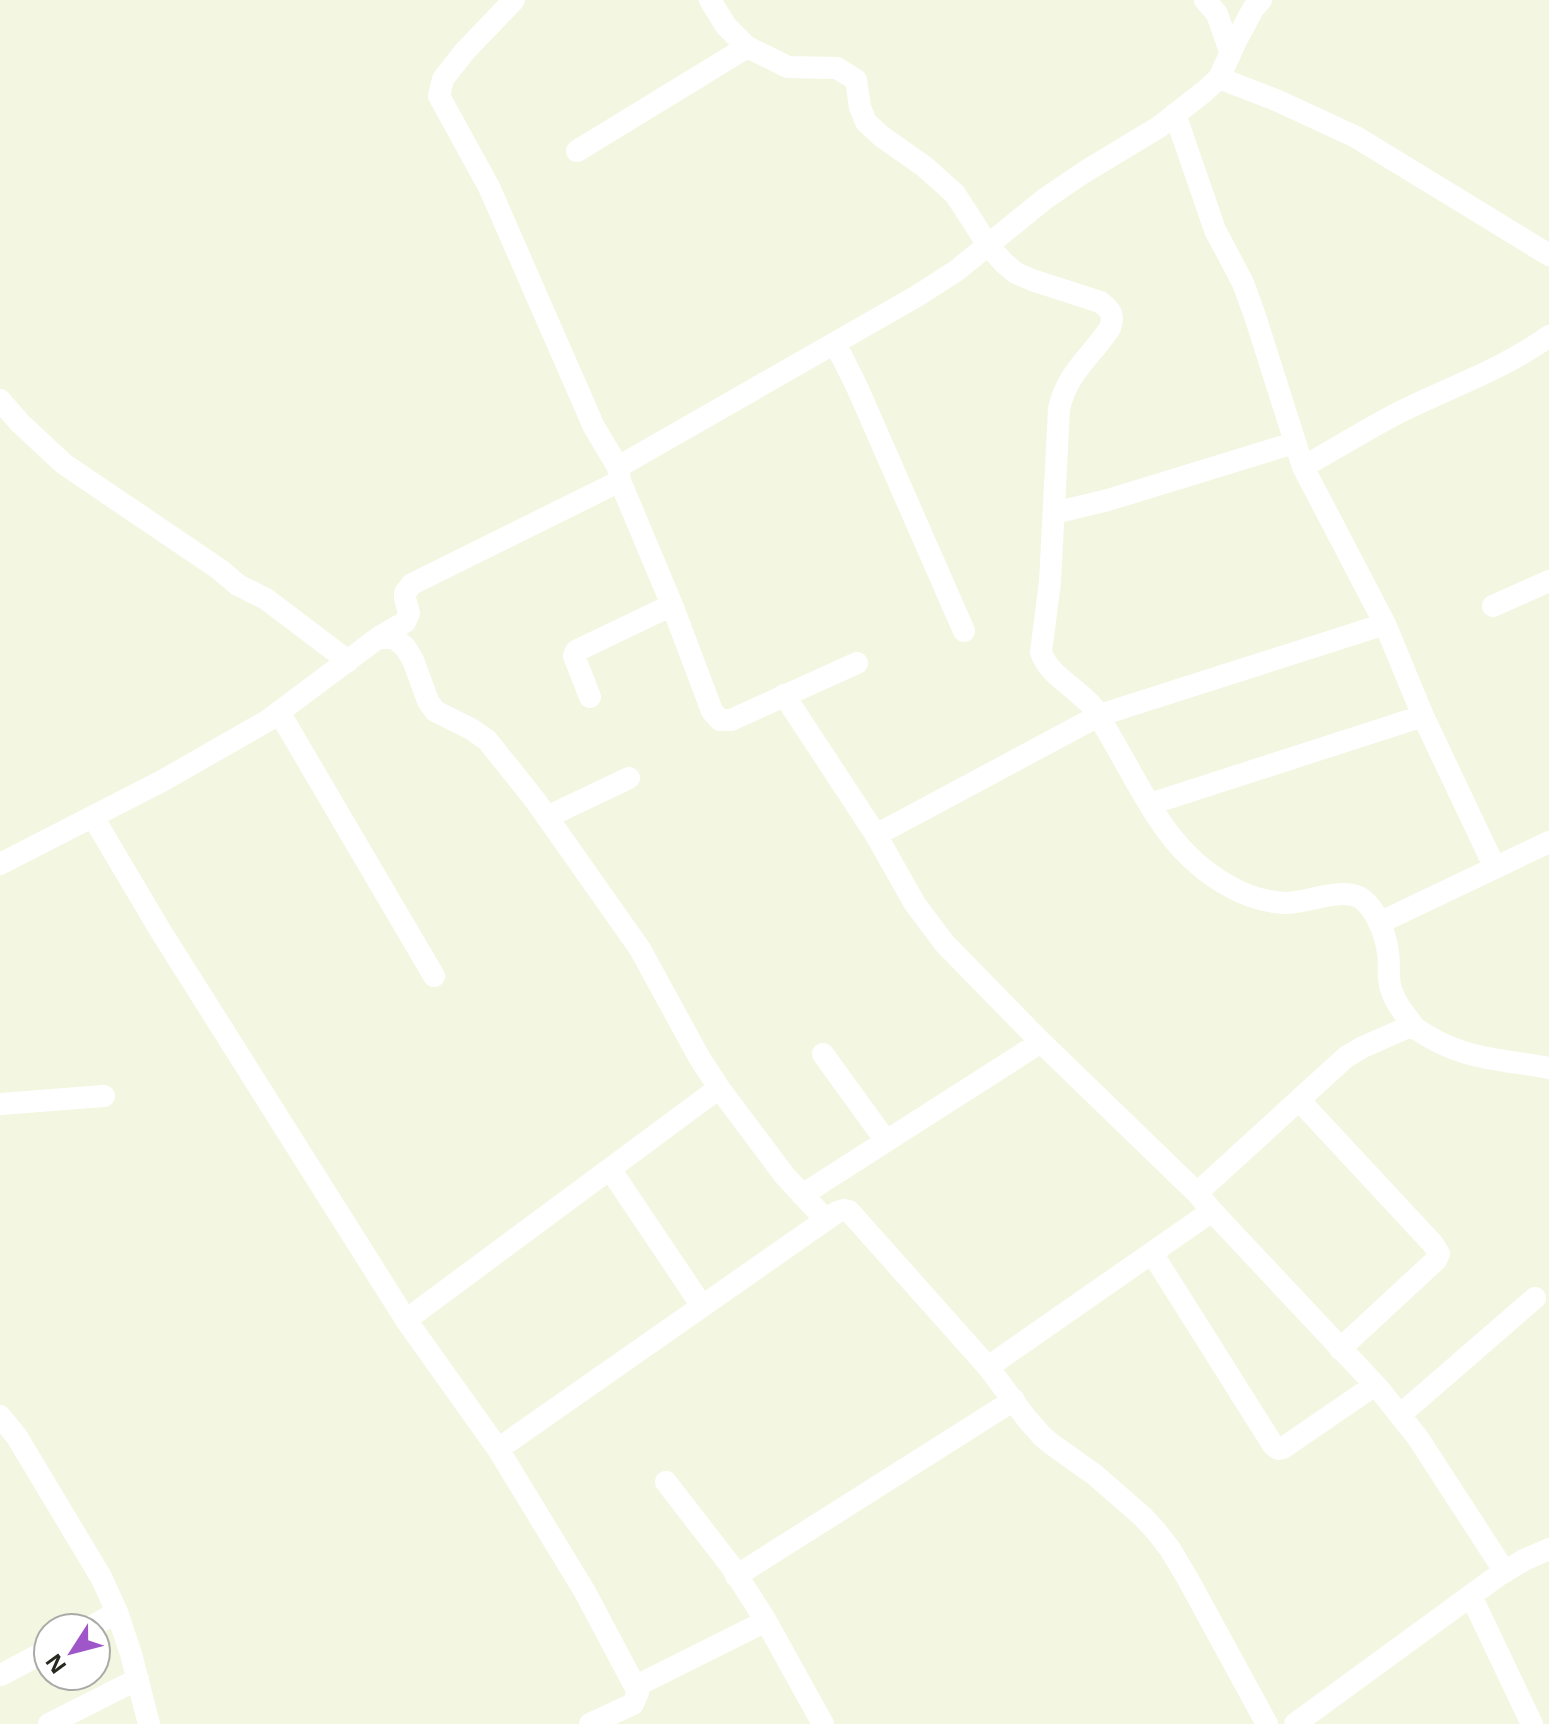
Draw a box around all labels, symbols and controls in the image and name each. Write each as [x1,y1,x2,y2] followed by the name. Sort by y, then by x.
[32,1612,112,1692] north arrow
[38,1648,72,1680] text: N

